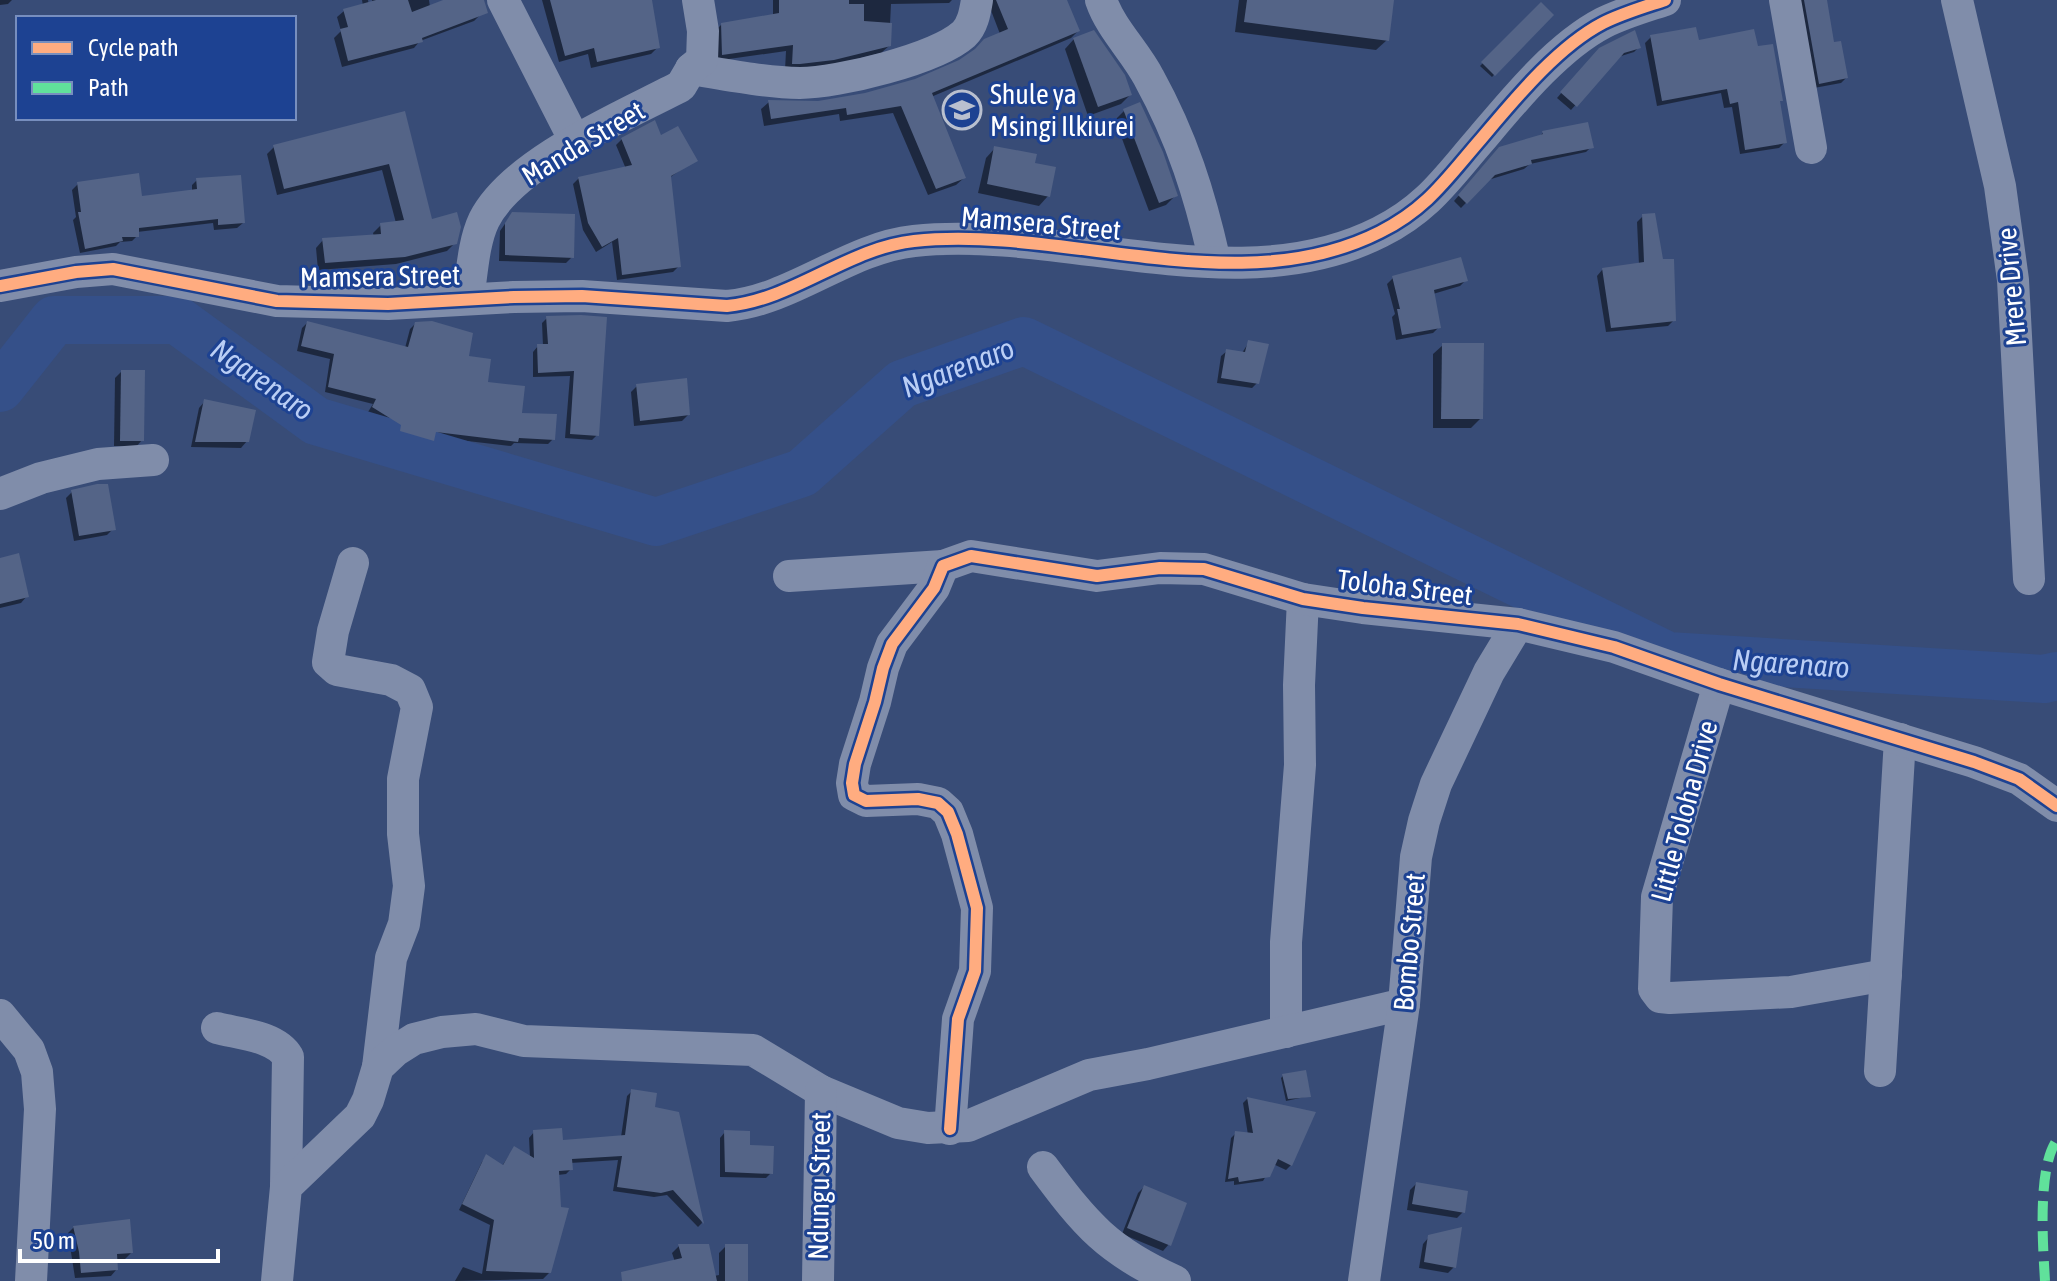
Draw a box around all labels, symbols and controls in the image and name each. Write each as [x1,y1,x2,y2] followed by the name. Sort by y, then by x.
[16,16,296,120] legend
[88,34,179,61] text: Cycle path
[88,74,129,101] text: Path
[990,78,1134,142] place label: Shule ya Msingi Ilkiurei
[941,89,983,131] school or university icon: Shule ya Msingi Ilkiurei
[516,94,650,192] street label: Manda Street
[960,200,1122,246] street label: Mamsera Street
[1990,226,2032,348] street label: Mrere Drive
[299,259,461,293] street label: Mamsera Street
[897,330,1018,404] water label: Ngarenaro
[205,332,320,427] water label: Ngarenaro
[1336,563,1474,611] street label: Toloha Street
[1731,642,1851,684] water label: Ngarenaro
[1644,717,1724,905] street label: Little Toloha Drive
[1387,872,1431,1012] street label: Bombo Street
[802,1112,836,1260] street label: Ndungu Street
[20,1213,218,1263] scale bar
[32,1227,75,1254] text: 50 m

